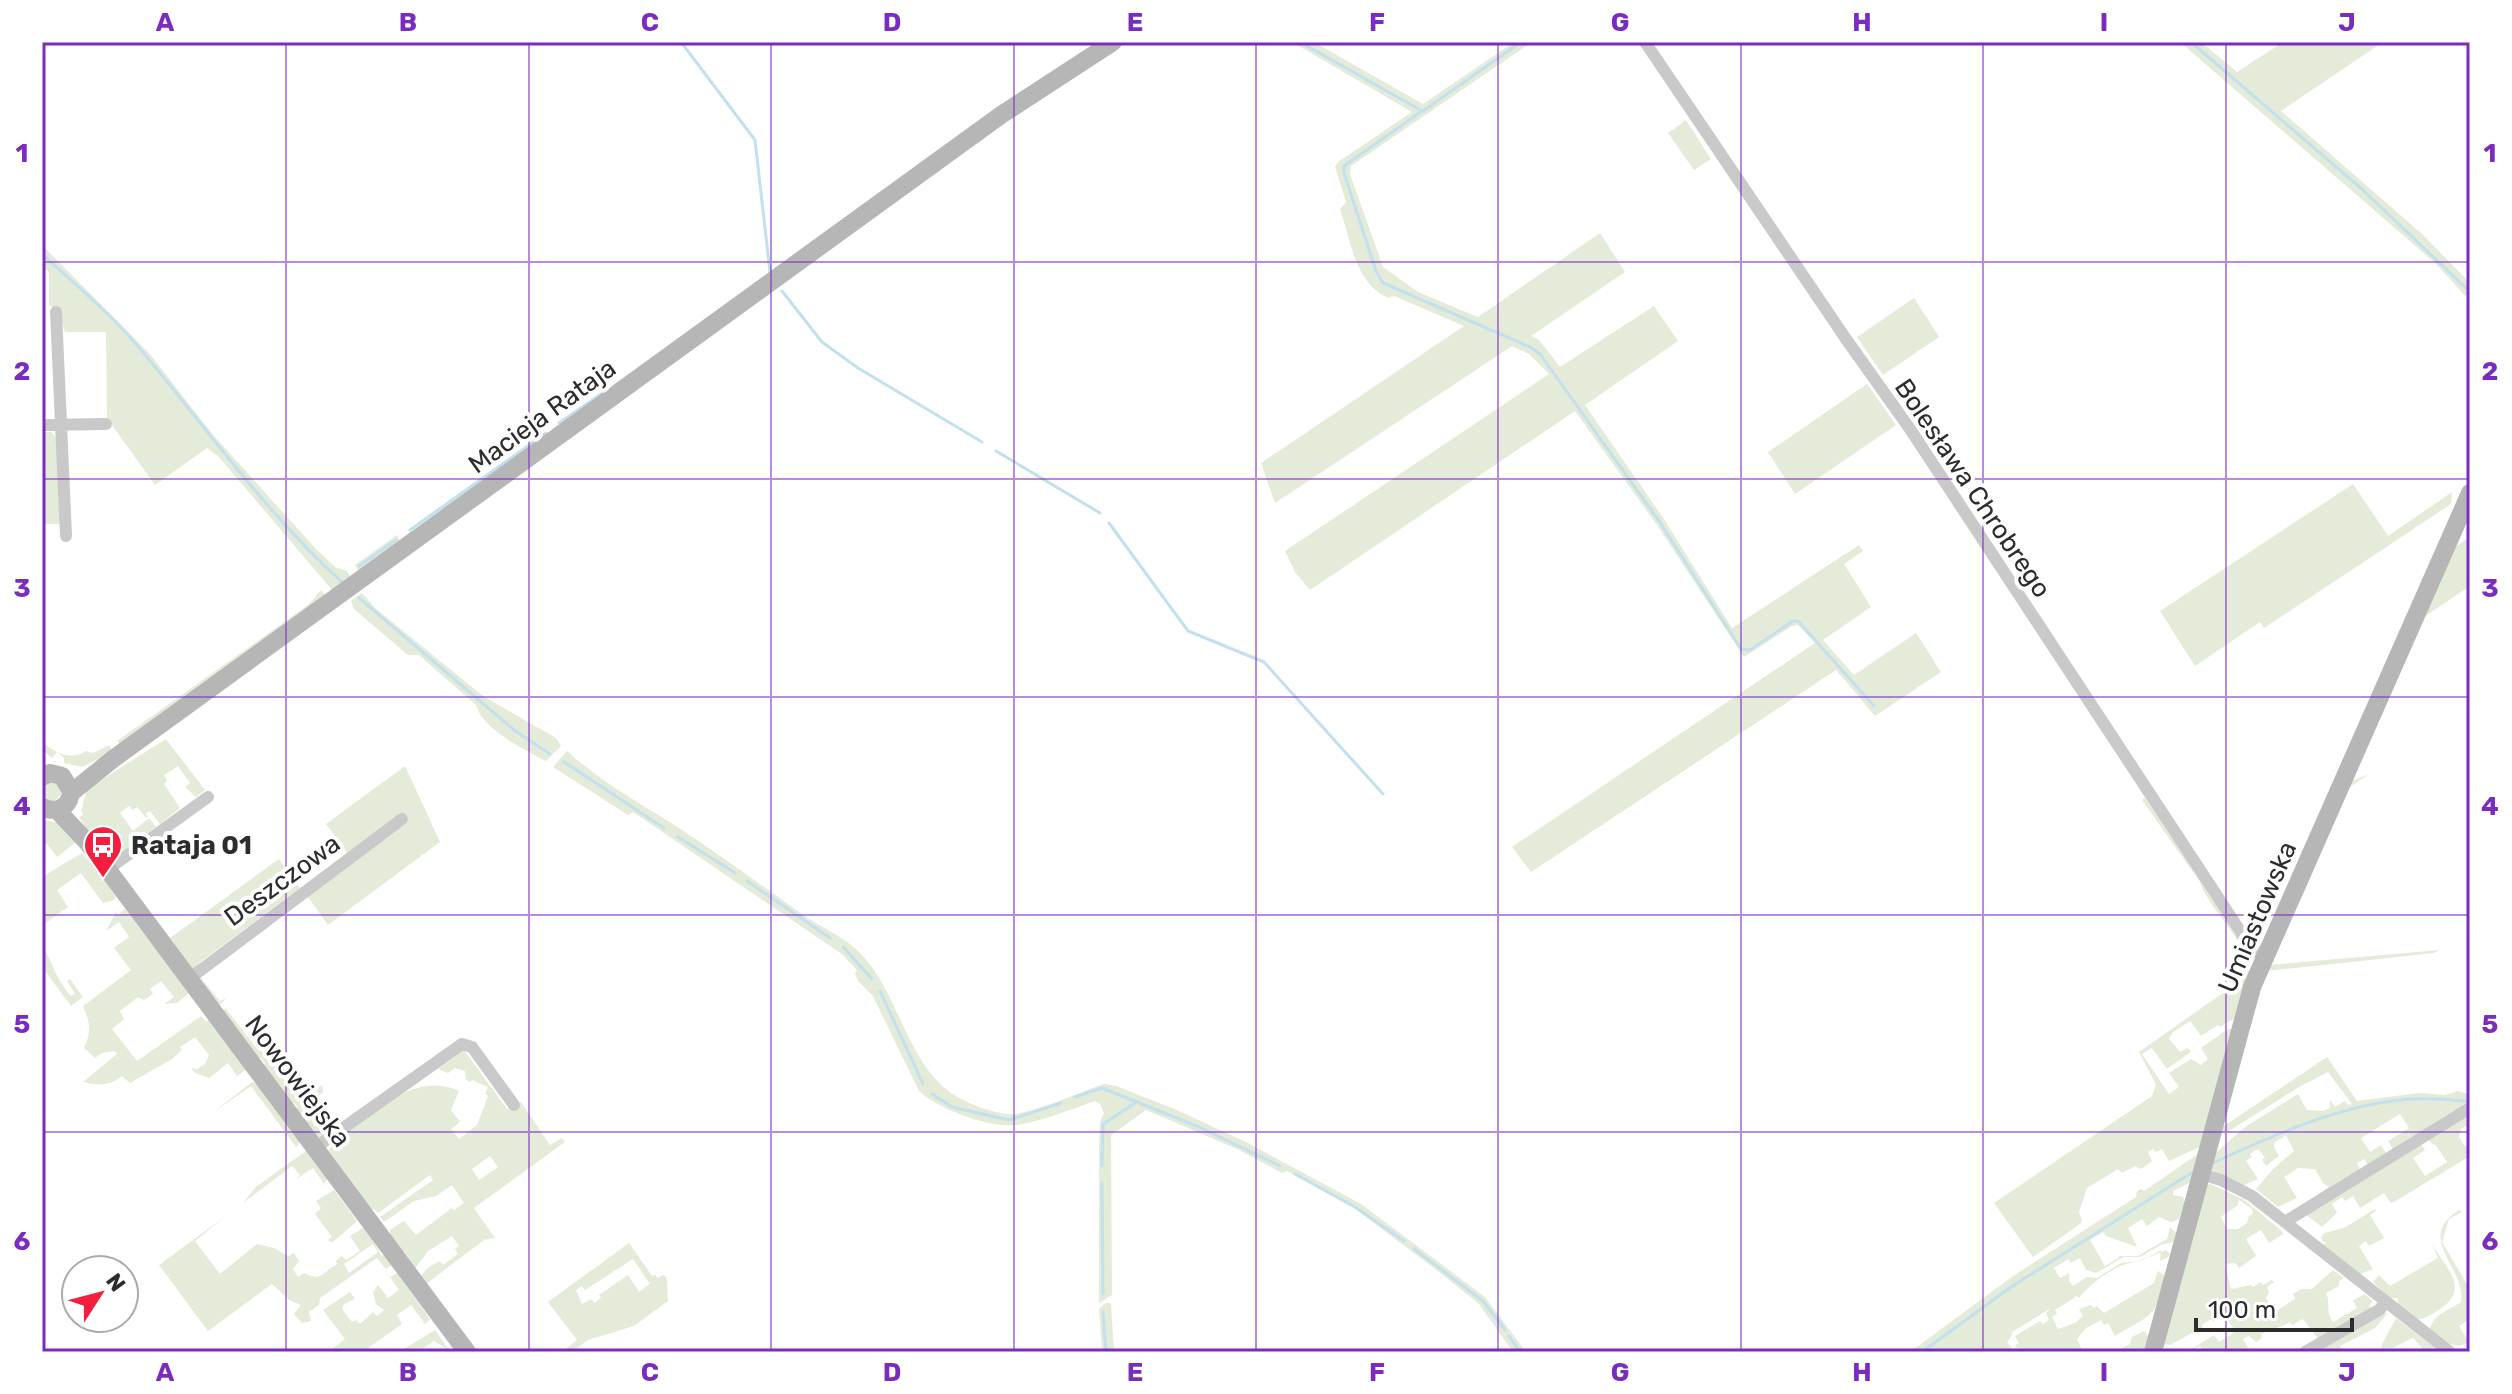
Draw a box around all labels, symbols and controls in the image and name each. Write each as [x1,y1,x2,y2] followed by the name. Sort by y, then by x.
[156,7,175,38] text: A
[399,7,417,38] text: B
[641,7,659,38] text: C
[883,7,901,38] text: D
[1127,7,1143,38] text: E
[1369,7,1385,38] text: F
[1611,7,1629,38] text: G
[1852,7,1872,38] text: H
[2100,7,2108,38] text: I
[2338,7,2356,38] text: J
[16,138,28,169] text: 1
[2484,138,2496,169] text: 1
[463,353,622,480] street label: Macieja Rataja
[14,356,30,387] text: 2
[2482,356,2498,387] text: 2
[1888,373,2057,603] street label: Bolesława Chrobrego
[13,573,31,604] text: 3
[2481,573,2499,604] text: 3
[13,791,31,822] text: 4
[2481,791,2499,822] text: 4
[82,824,124,879] bus stop icon: Rataja 01
[218,828,346,933] street label: Deszczowa
[131,830,252,861] place label: Rataja 01
[2212,837,2303,997] street label: Umiastowska
[14,1009,30,1040] text: 5
[238,1009,357,1153] street label: Nowowiejska
[2482,1009,2498,1040] text: 5
[14,1226,31,1257] text: 6
[2482,1226,2499,1257] text: 6
[60,1254,140,1334] north arrow
[100,1268,131,1297] text: N
[2196,1282,2352,1332] scale bar
[2208,1296,2276,1324] text: 100 m
[156,1357,175,1388] text: A
[399,1357,417,1388] text: B
[641,1357,659,1388] text: C
[883,1357,901,1388] text: D
[1127,1357,1143,1388] text: E
[1369,1357,1385,1388] text: F
[1611,1357,1629,1388] text: G
[1852,1357,1872,1388] text: H
[2100,1357,2108,1388] text: I
[2338,1357,2356,1388] text: J

